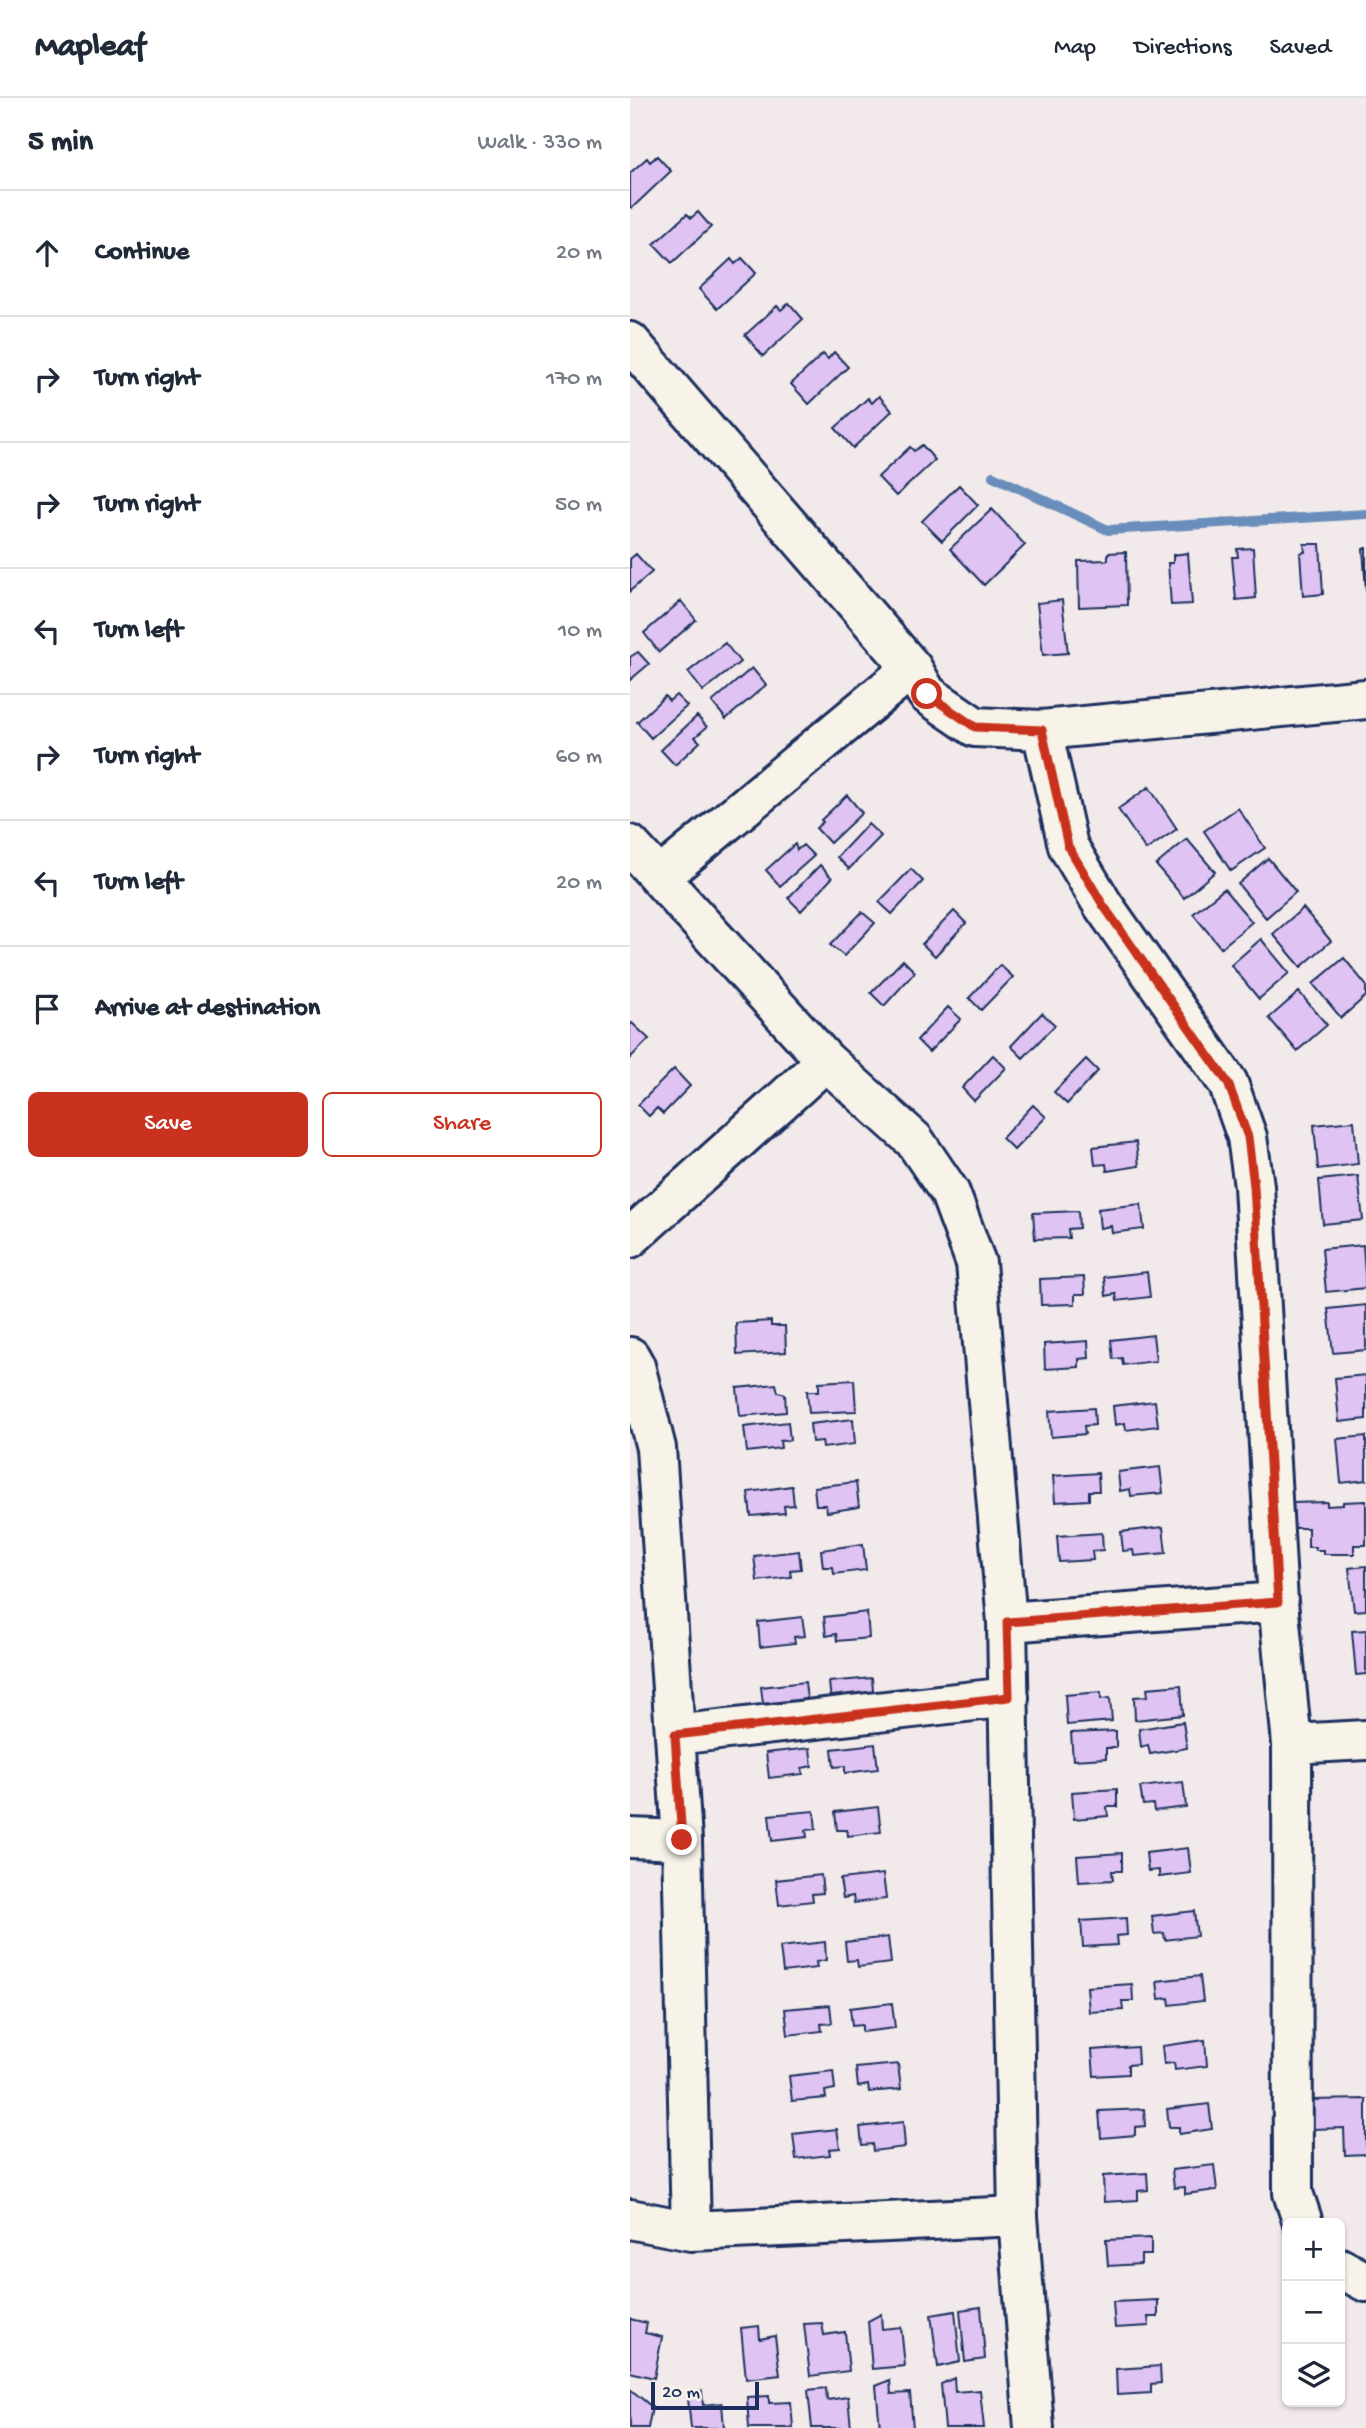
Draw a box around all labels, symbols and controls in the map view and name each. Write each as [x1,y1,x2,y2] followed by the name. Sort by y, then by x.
[35,29,145,67] text: Mapleaf
[1054,34,1096,63] text: Map
[1134,34,1232,63] text: Directions
[1270,34,1331,63] text: Saved
[28,126,93,161] text: 5 min
[478,130,602,157] text: Walk · 330 m
[28,234,66,272] icon: ahead
[95,238,189,269] text: Continue
[556,240,602,267] text: 20 m
[28,360,66,398] icon: right
[95,364,199,395] text: Turn right
[546,366,602,393] text: 170 m
[28,486,66,524] icon: right
[95,490,199,521] text: Turn right
[555,492,602,519] text: 50 m
[28,612,66,650] icon: left
[95,616,183,647] text: Turn left
[558,618,602,645] text: 10 m
[911,678,942,709] route start
[28,738,66,776] icon: right
[95,742,199,773] text: Turn right
[556,744,602,771] text: 60 m
[28,864,66,902] icon: left
[95,868,183,899] text: Turn left
[556,870,602,897] text: 20 m
[28,990,66,1028] icon: arrive
[95,994,320,1025] text: Arrive at destination
[28,1092,308,1157] button: Save
[322,1092,602,1157] button: Share
[666,1824,697,1855] route end
[1282,2218,1345,2407] map controls
[1282,2218,1345,2281] button: +
[1282,2281,1345,2344] button: −
[1282,2344,1345,2407] button: layers
[651,2379,760,2411] scale bar
[662,2382,700,2405] text: 20 m

